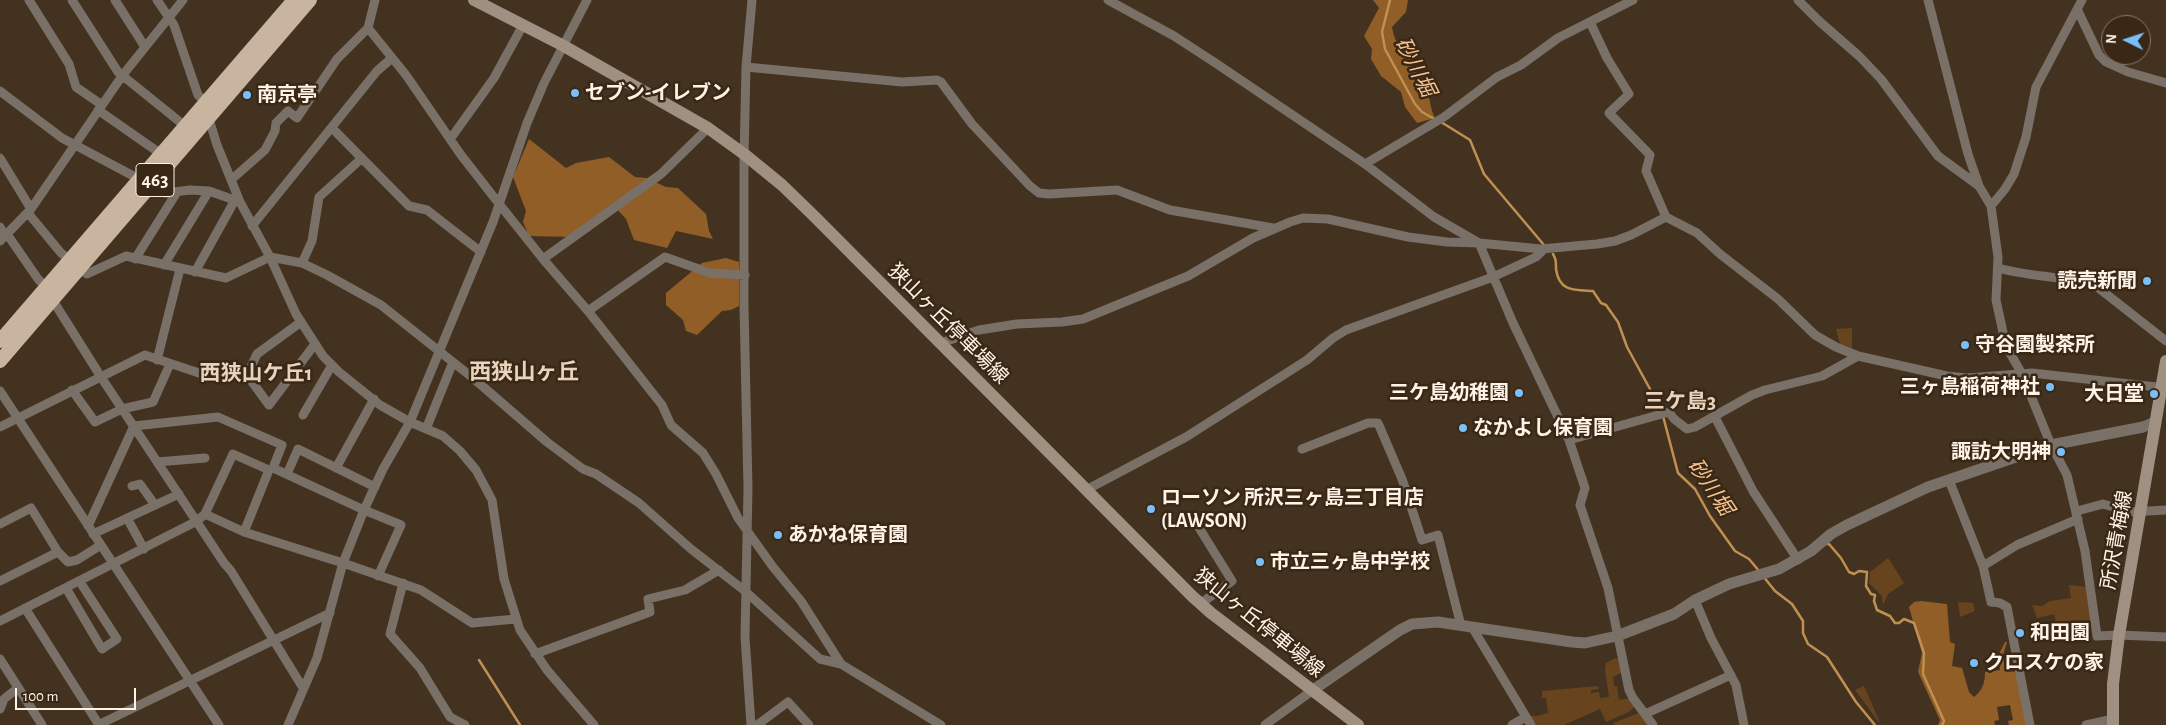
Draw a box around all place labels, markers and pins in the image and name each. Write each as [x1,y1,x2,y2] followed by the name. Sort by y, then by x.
[585,81,731,105] place label: セブン-イレブン
[257,83,317,107] place label: 南京亭
[569,87,581,99] marker: セブン-イレブン
[241,89,253,101] marker: 南京亭
[2057,269,2137,293] place label: 読売新聞
[2141,275,2153,287] marker: 読売新聞
[1975,333,2095,357] place label: 守谷園製茶所
[1959,339,1971,351] marker: 守谷園製茶所
[1900,375,2040,399] place label: 三ヶ島稲荷神社
[1389,381,1509,405] place label: 三ケ島幼稚園
[2044,381,2056,393] marker: 三ヶ島稲荷神社
[2084,382,2144,406] place label: 大日堂
[1513,387,1525,399] marker: 三ケ島幼稚園
[2148,388,2160,400] marker: 大日堂
[1473,416,1613,440] place label: なかよし保育園
[1457,422,1469,434] marker: なかよし保育園
[1951,440,2051,464] place label: 諏訪大明神
[2055,446,2067,458] marker: 諏訪大明神
[1161,486,1424,533] place label: ローソン 所沢三ヶ島三丁目店 (LAWSON)
[1145,503,1157,515] marker: ローソン 所沢三ヶ島三丁目店 (LAWSON)
[788,523,908,547] place label: あかね保育園
[772,529,784,541] marker: あかね保育園
[1270,550,1430,574] place label: 市立三ヶ島中学校
[1254,556,1266,568] marker: 市立三ヶ島中学校
[2030,621,2090,645] place label: 和田園
[2014,627,2026,639] marker: 和田園
[1984,651,2104,675] place label: クロスケの家
[1968,657,1980,669] marker: クロスケの家

